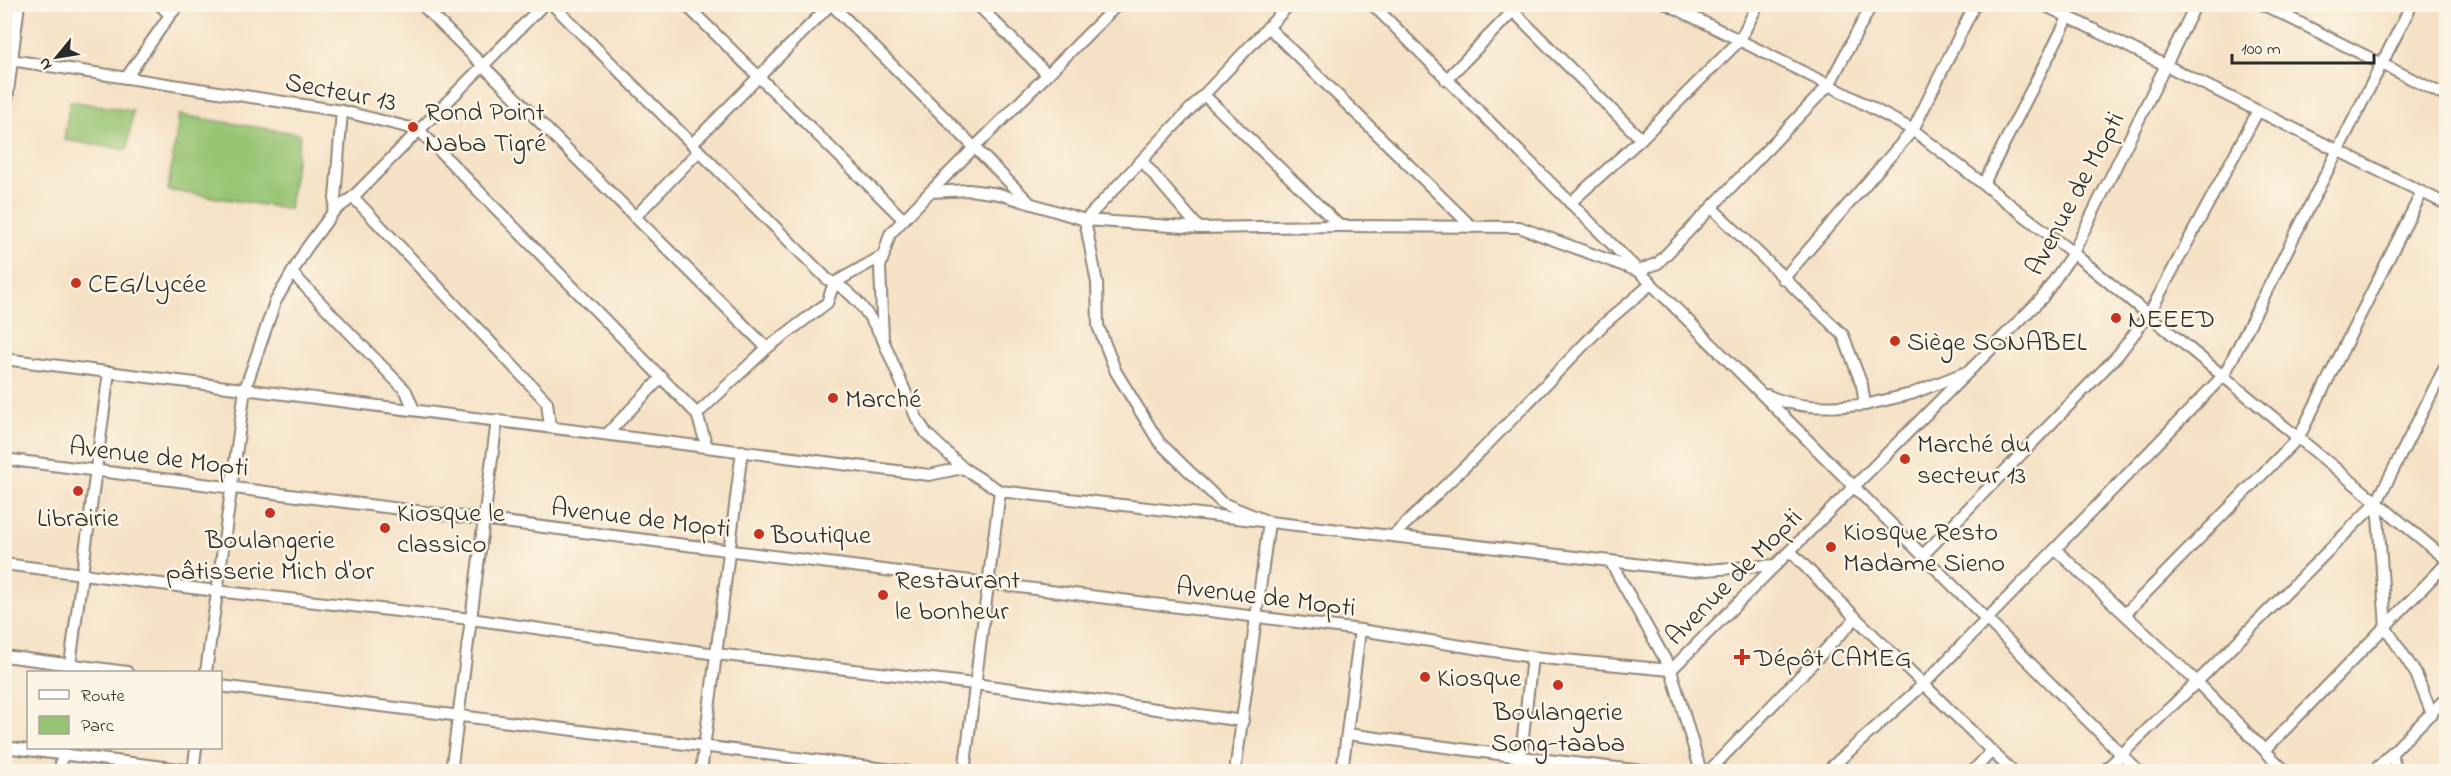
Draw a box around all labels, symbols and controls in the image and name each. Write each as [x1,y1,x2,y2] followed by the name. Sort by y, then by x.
[27,27,87,87] north arrow
[2232,27,2374,65] scale bar
[2241,37,2281,63] text: 100 m
[33,53,59,74] text: N
[281,64,400,123] street label: Secteur 13
[425,94,547,164] place label: Rond Point Naba Tigré
[2017,105,2136,283] street label: Avenue de Mopti
[406,120,420,134] marker: Rond Point Naba Tigré
[88,266,207,305] place label: CEG/Lycée
[69,276,83,290] marker: CEG/Lycée
[2128,301,2215,340] place label: NEEED
[2109,311,2123,325] marker: NEEED
[1907,324,2087,363] place label: Siège SONABEL
[1888,334,1902,348] marker: Siège SONABEL
[845,381,922,420] place label: Marché
[826,391,840,405] marker: Marché
[1917,426,2031,496] place label: Marché du secteur 13
[67,428,251,489] street label: Avenue de Mopti
[1898,452,1912,466] marker: Marché du secteur 13
[71,484,85,498] marker: Librairie
[549,489,733,550] street label: Avenue de Mopti
[397,495,506,565] place label: Kiosque le classico
[37,500,120,539] place label: Librairie
[1657,500,1812,655] street label: Avenue de Mopti
[263,506,277,520] marker: Boulangerie pâtisserie Mich d'or
[1843,514,2005,584] place label: Kiosque Resto Madame Sieno
[770,517,872,556] place label: Boutique
[378,521,392,535] marker: Kiosque le classico
[166,522,375,592] place label: Boulangerie pâtisserie Mich d'or
[752,527,766,541] marker: Boutique
[1824,540,1838,554] marker: Kiosque Resto Madame Sieno
[895,562,1020,632] place label: Restaurant le bonheur
[1174,568,1358,629] street label: Avenue de Mopti
[876,588,890,602] marker: Restaurant le bonheur
[1753,640,1912,679] place label: Dépôt CAMEG
[1735,650,1749,664] marker: Dépôt CAMEG
[1437,660,1522,699] place label: Kiosque
[1418,670,1432,684] marker: Kiosque
[27,671,222,749] legend
[1551,678,1565,692] marker: Boulangerie Song-taaba
[81,684,126,710] text: Route
[1491,694,1625,764] place label: Boulangerie Song-taaba
[81,714,114,740] text: Parc

